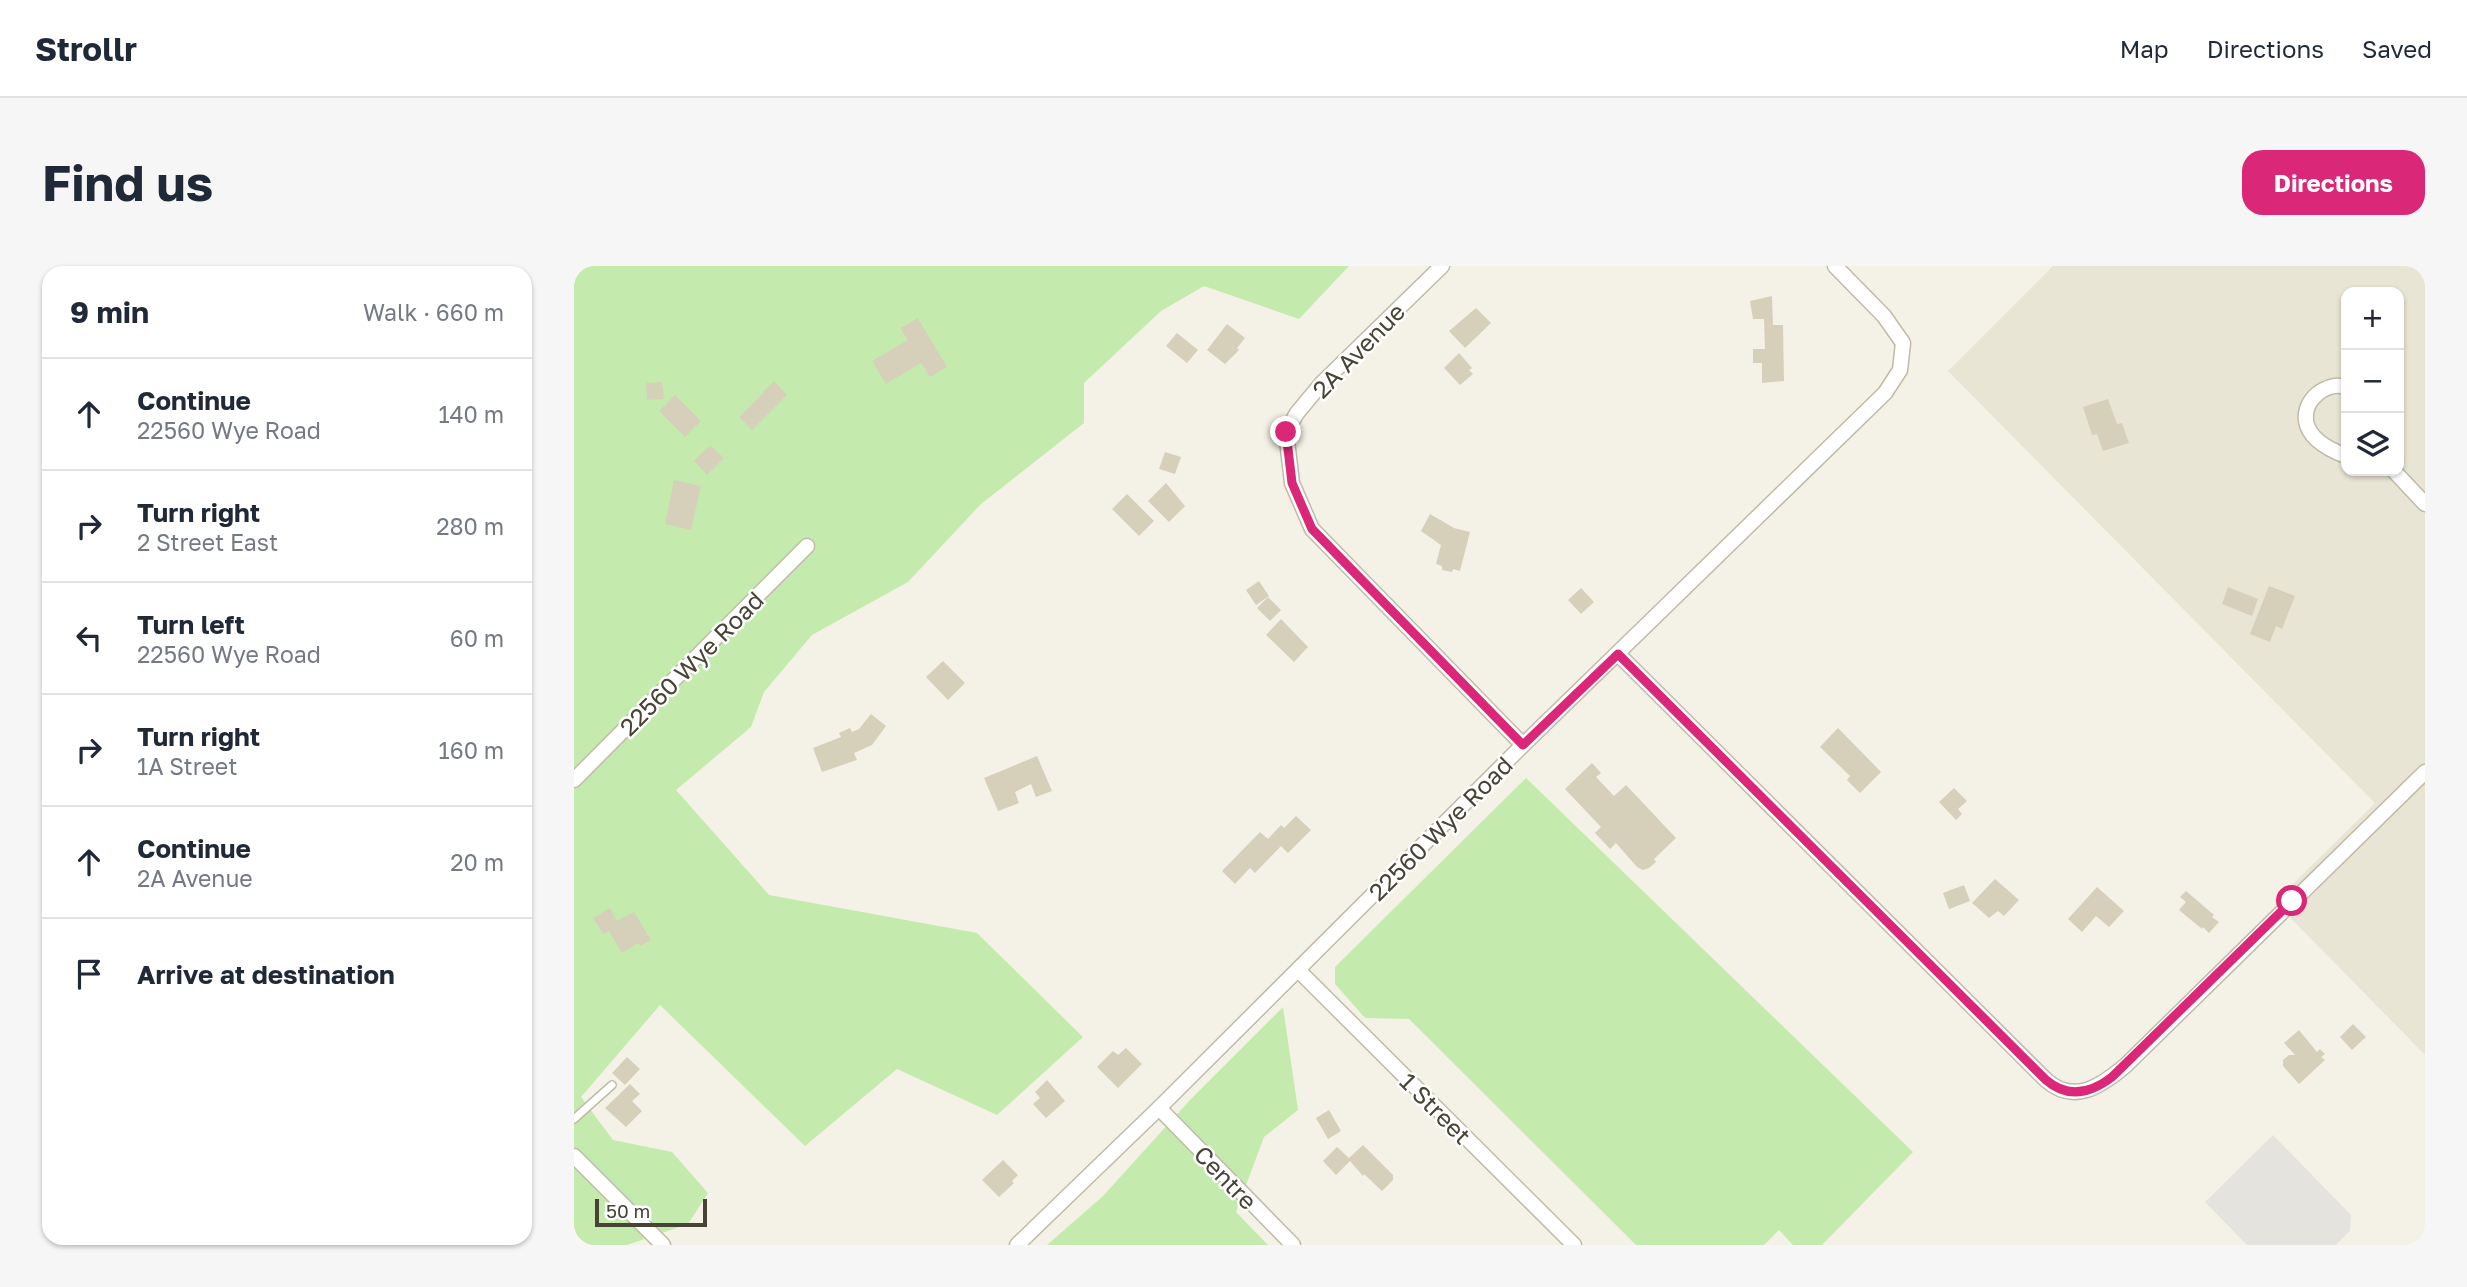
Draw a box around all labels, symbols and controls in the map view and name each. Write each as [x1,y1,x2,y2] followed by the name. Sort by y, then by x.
[35,29,137,68] text: Strollr
[2120,34,2169,63] text: Map
[2207,34,2324,63] text: Directions
[2362,34,2432,63] text: Saved
[2242,150,2425,215] button: Directions
[42,153,213,212] text: Find us
[2341,287,2404,476] map controls
[2341,287,2404,350] button: +
[70,294,149,330] text: 9 min
[1306,297,1410,403] street label: 2A Avenue
[363,298,504,326] text: Walk · 660 m
[2341,350,2404,413] button: −
[137,385,251,416] text: Continue
[70,395,108,433] icon: ahead
[438,400,504,428] text: 140 m
[2341,413,2404,476] button: layers
[137,416,321,444] text: 22560 Wye Road
[1270,416,1301,447] route end
[137,497,260,528] text: Turn right
[70,507,108,545] icon: right
[436,512,504,540] text: 280 m
[137,528,278,556] text: 2 Street East
[613,585,769,741] street label: 22560 Wye Road
[137,609,245,640] text: Turn left
[70,619,108,657] icon: left
[450,624,504,652] text: 60 m
[137,640,321,668] text: 22560 Wye Road
[137,721,260,752] text: Turn right
[70,731,108,769] icon: right
[439,736,504,764] text: 160 m
[1362,750,1518,906] street label: 22560 Wye Road
[137,752,237,780] text: 1A Street
[137,833,251,864] text: Continue
[70,843,108,881] icon: ahead
[450,848,504,876] text: 20 m
[137,864,253,892] text: 2A Avenue
[2276,885,2307,916] route start
[70,955,108,993] icon: arrive
[137,959,395,990] text: Arrive at destination
[1394,1066,1478,1150] street label: 1 Street
[1189,1139,1263,1215] street label: Centre
[595,1196,707,1228] scale bar
[606,1199,650,1222] text: 50 m

